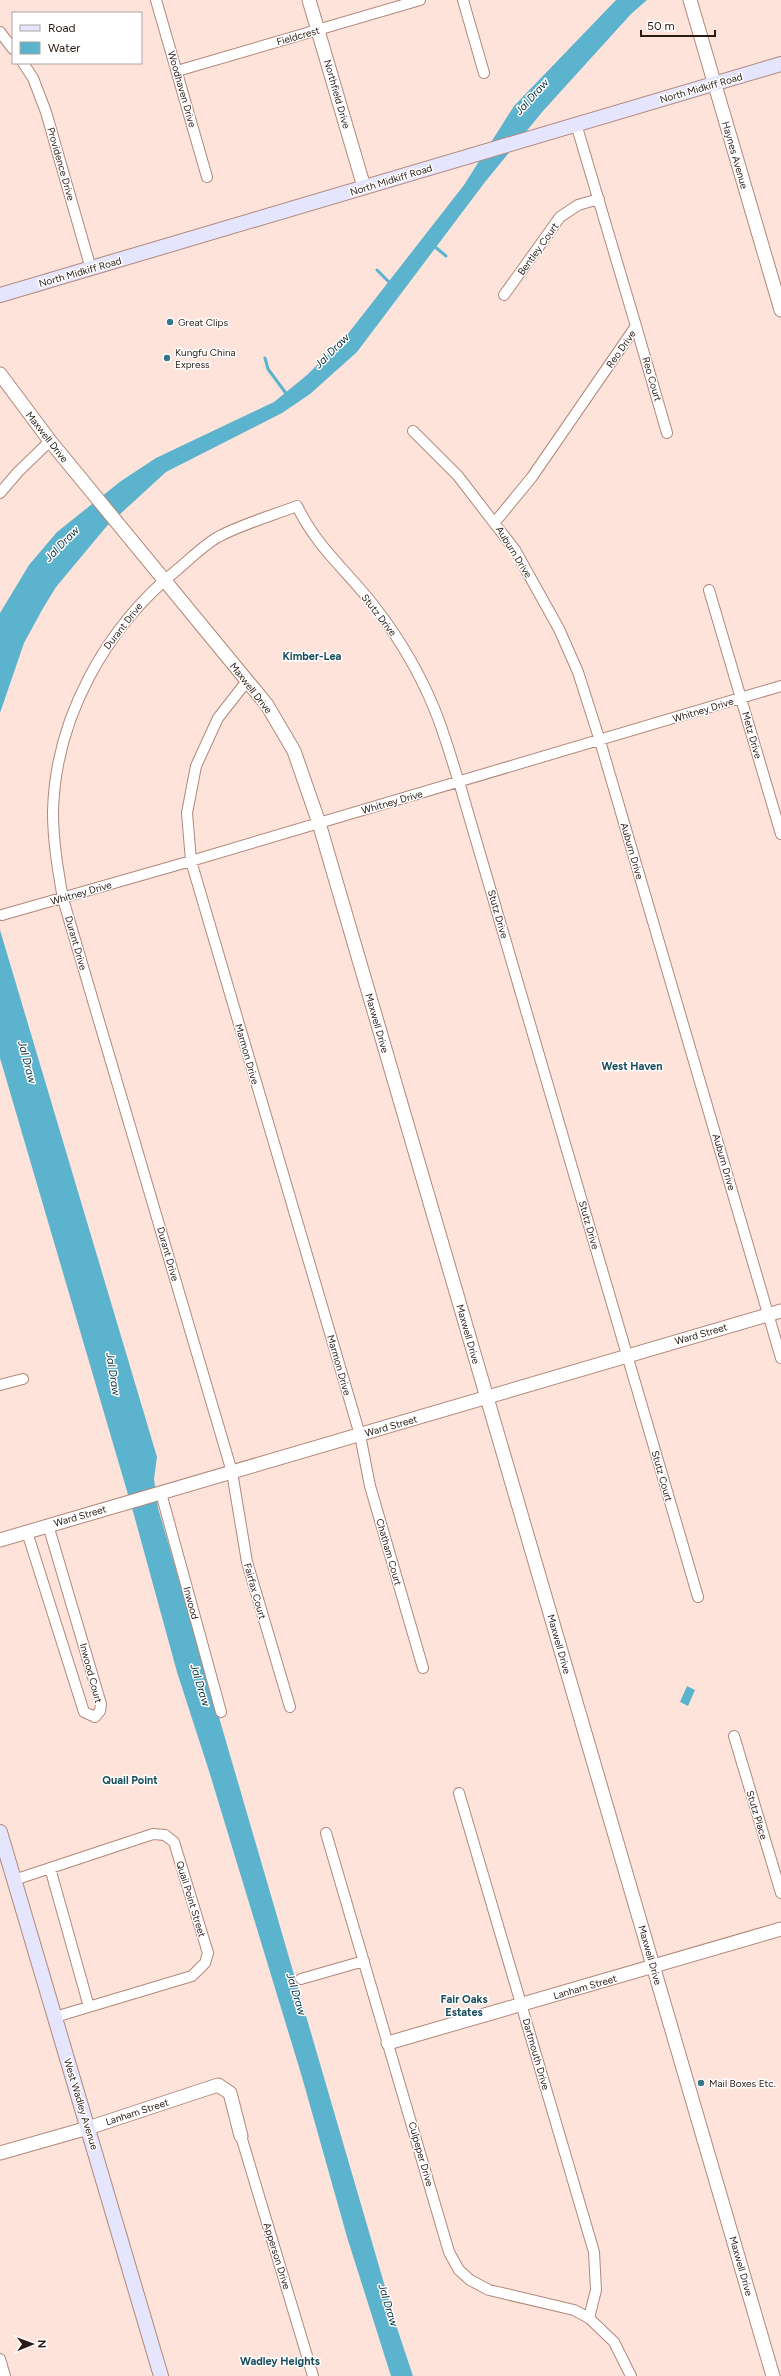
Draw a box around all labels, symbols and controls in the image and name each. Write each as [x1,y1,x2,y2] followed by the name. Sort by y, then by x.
[12,12,142,64] legend
[641,12,715,38] scale bar
[647,19,675,33] text: 50 m
[48,21,76,35] text: Road
[275,24,321,48] street label: Fieldcrest
[48,41,80,55] text: Water
[165,49,199,129] street label: Woodhaven Drive
[321,58,353,131] street label: Northfield Drive
[658,70,744,106] street label: North Midkiff Road
[512,76,552,118] water label: Jal Draw
[719,120,751,191] street label: Haynes Avenue
[44,126,78,203] street label: Providence Drive
[348,161,434,199] street label: North Midkiff Road
[515,220,562,278] street label: Bentley Court
[37,254,123,290] street label: North Midkiff Road
[178,316,228,329] place label: Great Clips
[165,317,175,327] marker: Great Clips
[603,327,639,370] street label: Reo Drive
[311,331,352,372] water label: Jal Draw
[175,346,236,371] place label: Kungfu China Express
[162,353,172,363] marker: Kungfu China Express
[639,355,665,403] street label: Reo Court
[23,409,71,466] street label: Maxwell Drive
[41,524,82,565] water label: Jal Draw
[493,524,535,581] street label: Auburn Drive
[359,591,400,639] street label: Stutz Drive
[101,600,146,652] street label: Durant Drive
[283,650,342,663] district label: Kimber-Lea
[227,660,275,717] street label: Maxwell Drive
[671,694,736,725] street label: Whitney Drive
[739,710,765,760] street label: Metz Drive
[360,787,425,817] street label: Whitney Drive
[618,821,646,881] street label: Auburn Drive
[49,878,114,908] street label: Whitney Drive
[485,888,511,940] street label: Stutz Drive
[62,914,90,972] street label: Durant Drive
[362,992,392,1055] street label: Maxwell Drive
[232,1022,262,1086] street label: Marmon Drive
[15,1038,39,1085] water label: Jal Draw
[602,1060,662,1073] district label: West Haven
[710,1132,738,1192] street label: Auburn Drive
[576,1199,602,1251] street label: Stutz Drive
[154,1225,182,1283] street label: Durant Drive
[453,1303,483,1366] street label: Maxwell Drive
[673,1320,729,1348] street label: Ward Street
[324,1333,354,1397] street label: Marmon Drive
[103,1350,123,1397] water label: Jal Draw
[363,1412,419,1440] street label: Ward Street
[649,1449,676,1503] street label: Stutz Court
[52,1502,108,1530] street label: Ward Street
[373,1517,405,1587] street label: Chatham Court
[241,1561,269,1621] street label: Fairfax Court
[180,1585,202,1621] street label: Inwood
[544,1613,574,1676] street label: Maxwell Drive
[77,1642,105,1705] street label: Inwood Court
[187,1661,213,1708] water label: Jal Draw
[102,1774,158,1787] district label: Quail Point
[743,1789,771,1842] street label: Stutz Place
[173,1859,209,1939] street label: Quail Point Street
[635,1924,665,1987] street label: Maxwell Drive
[283,1970,309,2017] water label: Jal Draw
[552,1972,619,2002] street label: Lanham Street
[440,1993,488,2019] district label: Fair Oaks Estates
[520,2017,553,2092] street label: Dartmouth Drive
[61,2057,101,2152] street label: West Wadley Avenue
[709,2077,776,2090] place label: Mail Boxes Etc.
[696,2078,706,2088] marker: Mail Boxes Etc.
[104,2096,170,2128] street label: Lanham Street
[406,2120,437,2188] street label: Culpeper Drive
[261,2221,293,2291] street label: Apperson Drive
[726,2235,756,2298] street label: Maxwell Drive
[375,2281,401,2328] water label: Jal Draw
[12,2324,52,2364] north arrow
[35,2339,48,2348] text: N
[240,2355,320,2368] district label: Wadley Heights

